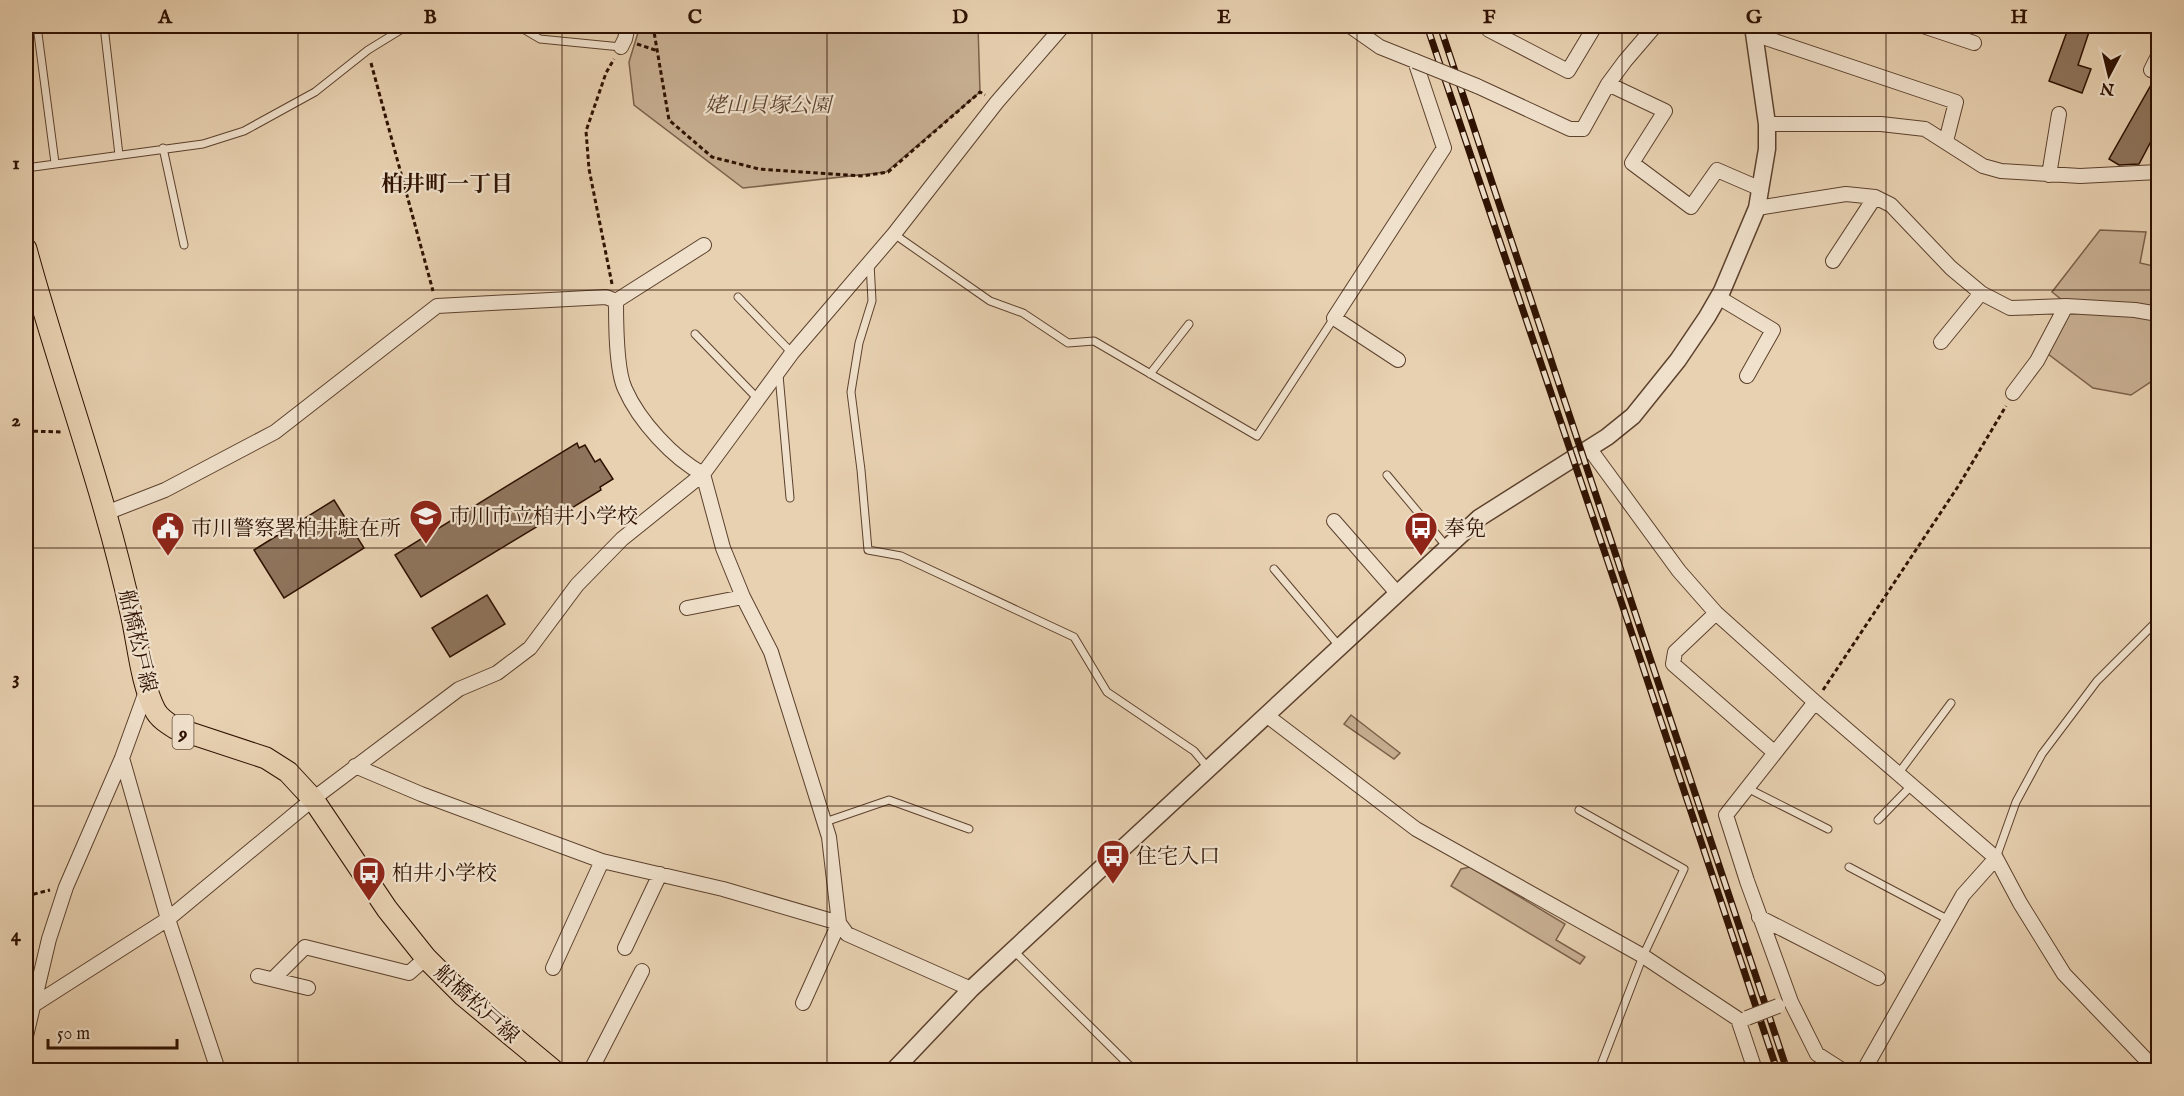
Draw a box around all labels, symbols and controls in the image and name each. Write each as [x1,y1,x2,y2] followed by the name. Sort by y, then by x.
[157,5,173,30] text: A
[423,5,437,30] text: B
[688,5,702,30] text: C
[952,5,968,30] text: D
[1217,5,1231,30] text: E
[1483,5,1496,30] text: F
[1746,5,1763,30] text: G
[2010,5,2028,30] text: H
[2079,45,2139,105] north arrow
[2099,77,2116,99] text: N
[705,93,834,120] park label: 姥山貝塚公園
[12,151,20,176] text: 1
[381,171,513,199] district label: 柏井町一丁目
[11,408,21,433] text: 2
[408,498,444,545] school or university icon: 市川市立柏井小学校
[449,504,638,531] place label: 市川市立柏井小学校
[150,510,186,557] public building icon: 市川警察署柏井駐在所
[1403,510,1439,557] bus stop icon: 奉免
[191,516,401,543] place label: 市川警察署柏井駐在所
[1444,516,1486,543] place label: 奉免
[112,587,162,696] street label: 船橋松戸線
[12,666,20,691] text: 3
[172,715,194,749] road number: 9
[1095,838,1131,885] bus stop icon: 住宅入口
[1136,844,1220,871] place label: 住宅入口
[351,855,387,902] bus stop icon: 柏井小学校
[392,861,497,888] place label: 柏井小学校
[11,923,22,948] text: 4
[428,960,524,1050] street label: 船橋松戸線
[48,1012,177,1050] scale bar
[57,1023,90,1046] text: 50 m

